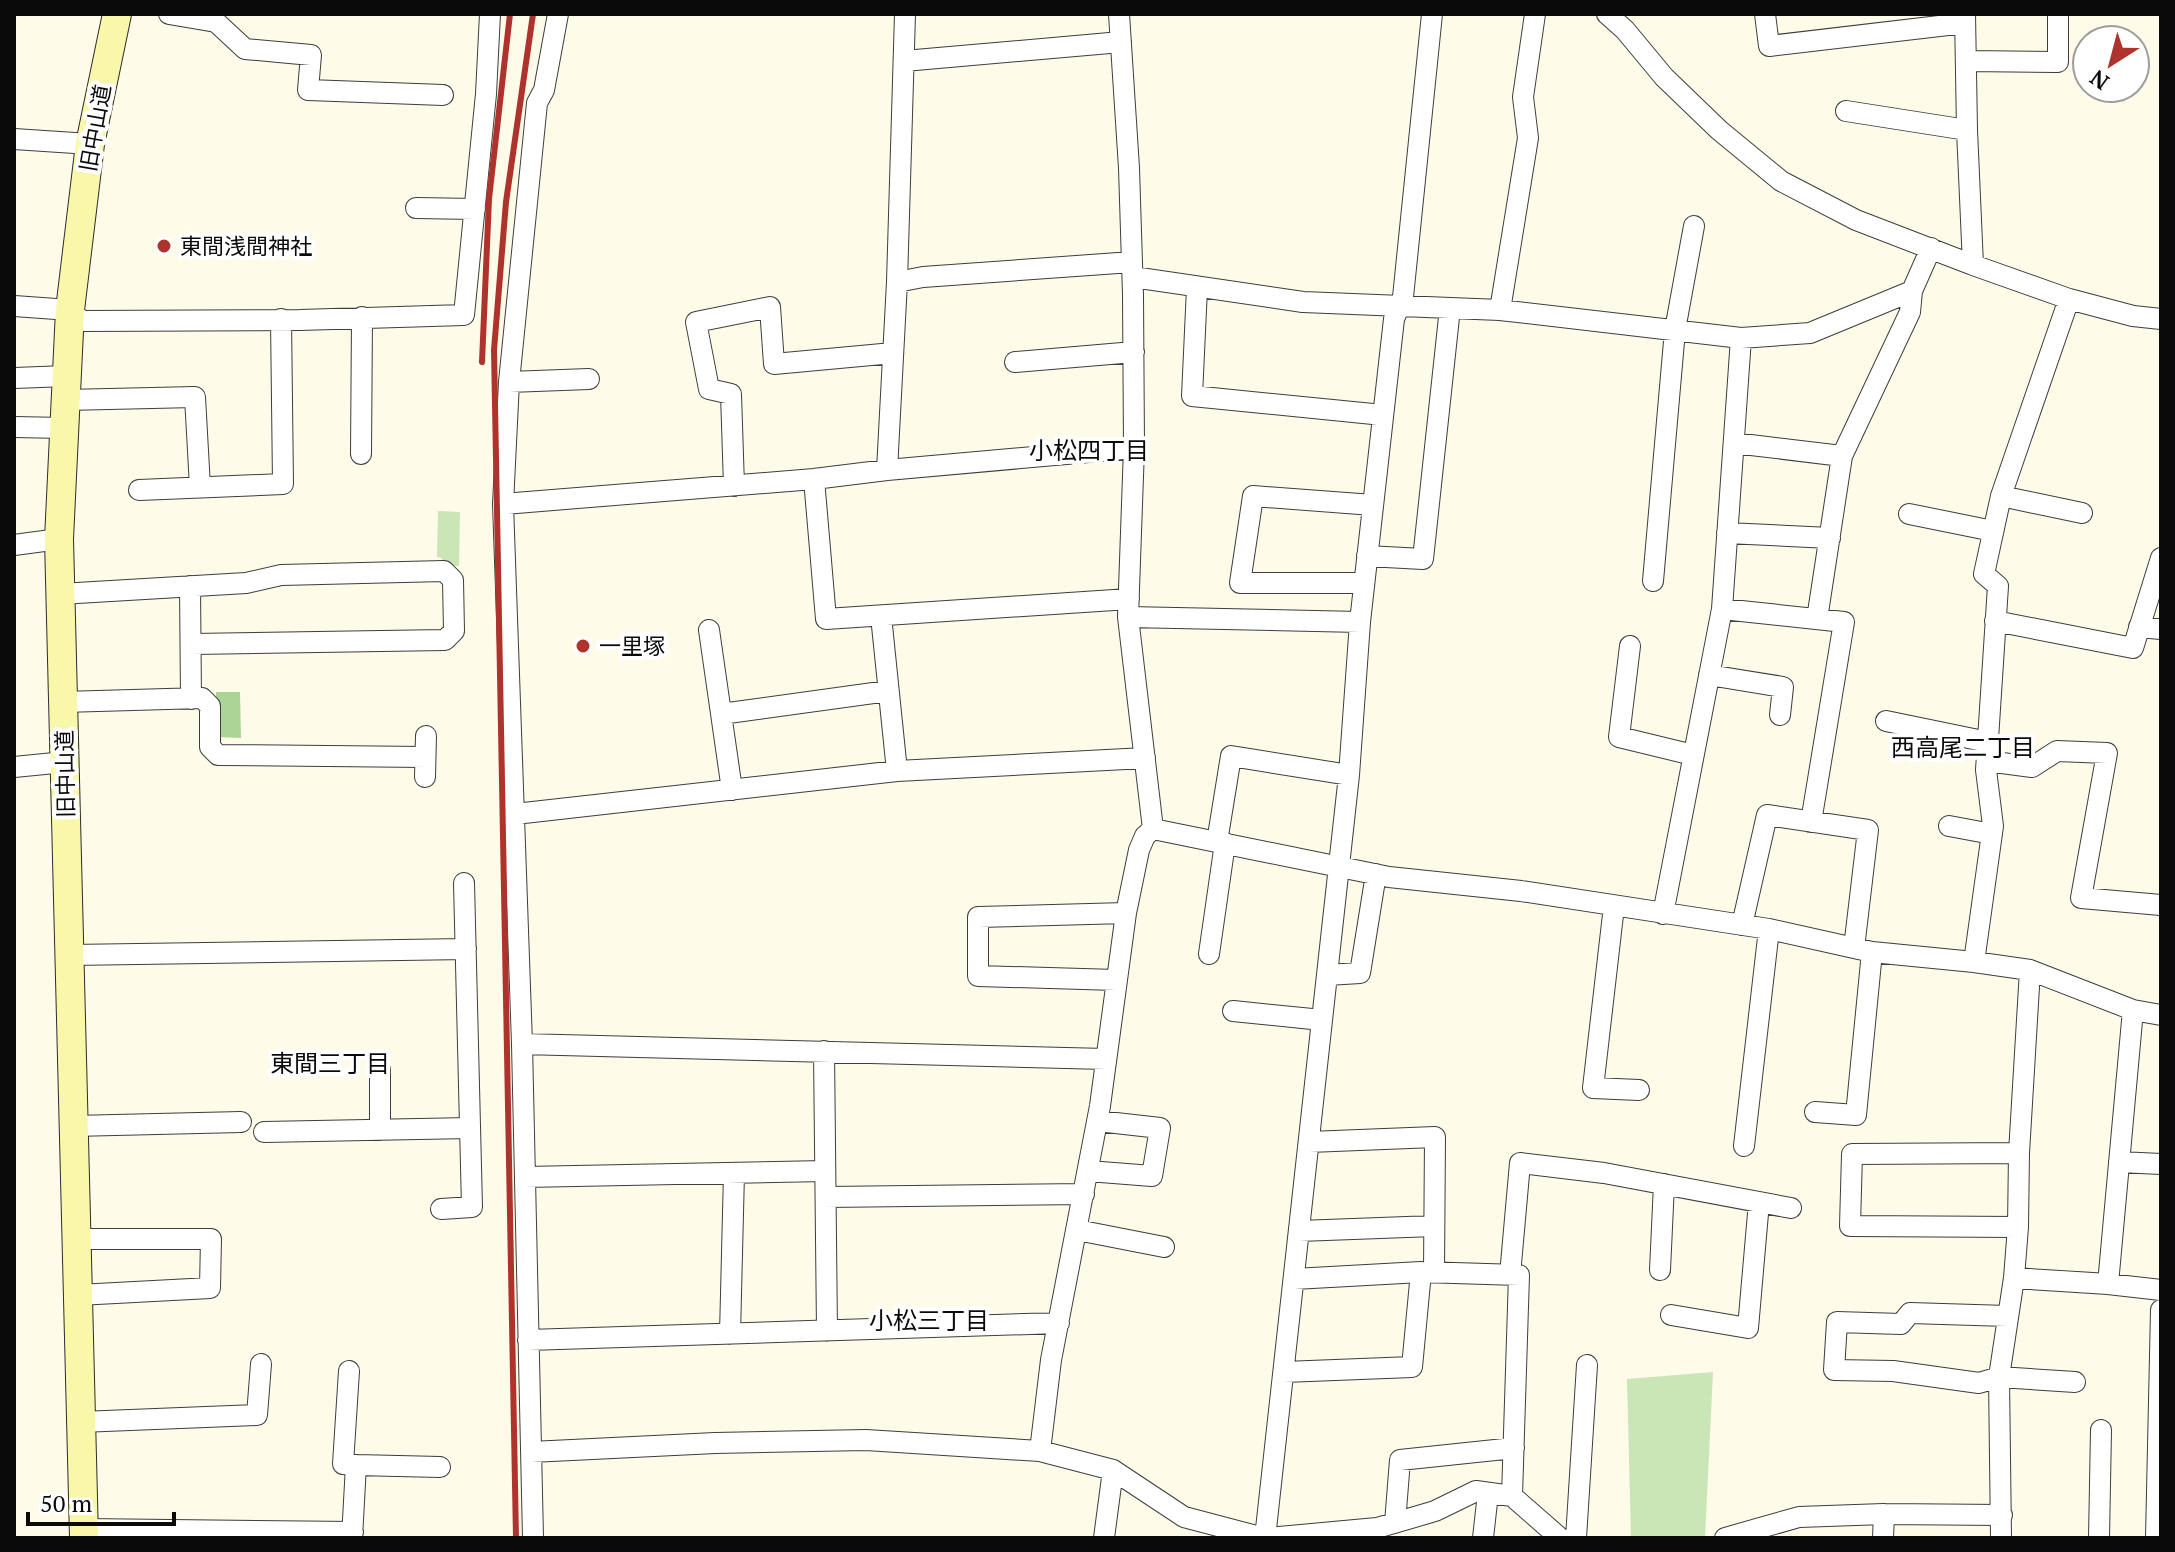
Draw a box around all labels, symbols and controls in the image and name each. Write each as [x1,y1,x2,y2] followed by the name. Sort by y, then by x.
[2071,24,2151,104] north arrow
[2083,64,2114,97] text: N
[73,82,116,174] street label: 旧中山道
[180,231,312,260] place label: 東間浅間神社
[155,237,173,255] marker: 東間浅間神社
[1029,434,1149,466] district label: 小松四丁目
[599,631,665,660] place label: 一里塚
[574,637,592,655] marker: 一里塚
[49,730,80,818] street label: 旧中山道
[1891,731,2035,763] district label: 西高尾二丁目
[270,1047,390,1079] district label: 東間三丁目
[869,1304,989,1336] district label: 小松三丁目
[28,1476,174,1526] scale bar
[40,1487,92,1519] text: 50 m

